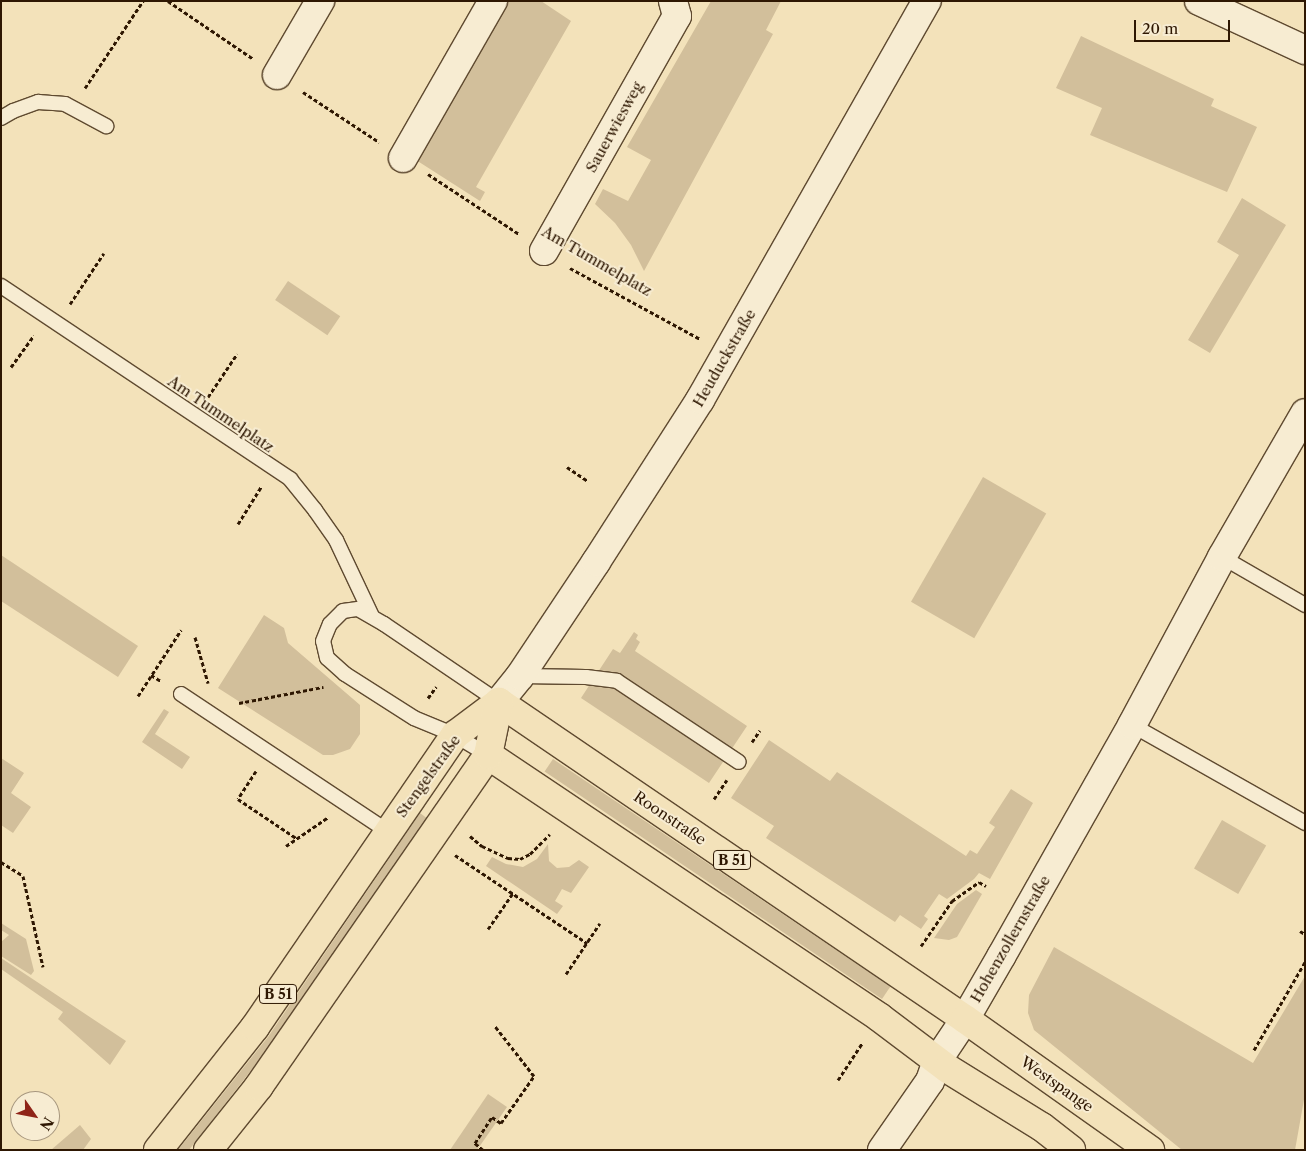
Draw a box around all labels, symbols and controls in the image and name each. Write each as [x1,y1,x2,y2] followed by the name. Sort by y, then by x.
[1136,10,1232,42] scale bar
[1142,19,1178,38] text: 20 m
[582,78,646,176] street label: Sauerwiesweg
[539,222,655,300] street label: Am Tummelplatz
[689,306,759,410] street label: Heuduckstraße
[164,372,278,456] street label: Am Tummelplatz
[392,731,464,821] street label: Stengelstraße
[630,787,710,849] street label: Roonstraße
[712,848,752,872] road number: B 51
[966,872,1054,1006] street label: Hohenzollernstraße
[258,982,298,1006] road number: B 51
[1017,1052,1097,1116] street label: Westspange
[10,1091,60,1141] north arrow
[36,1114,58,1134] text: N

